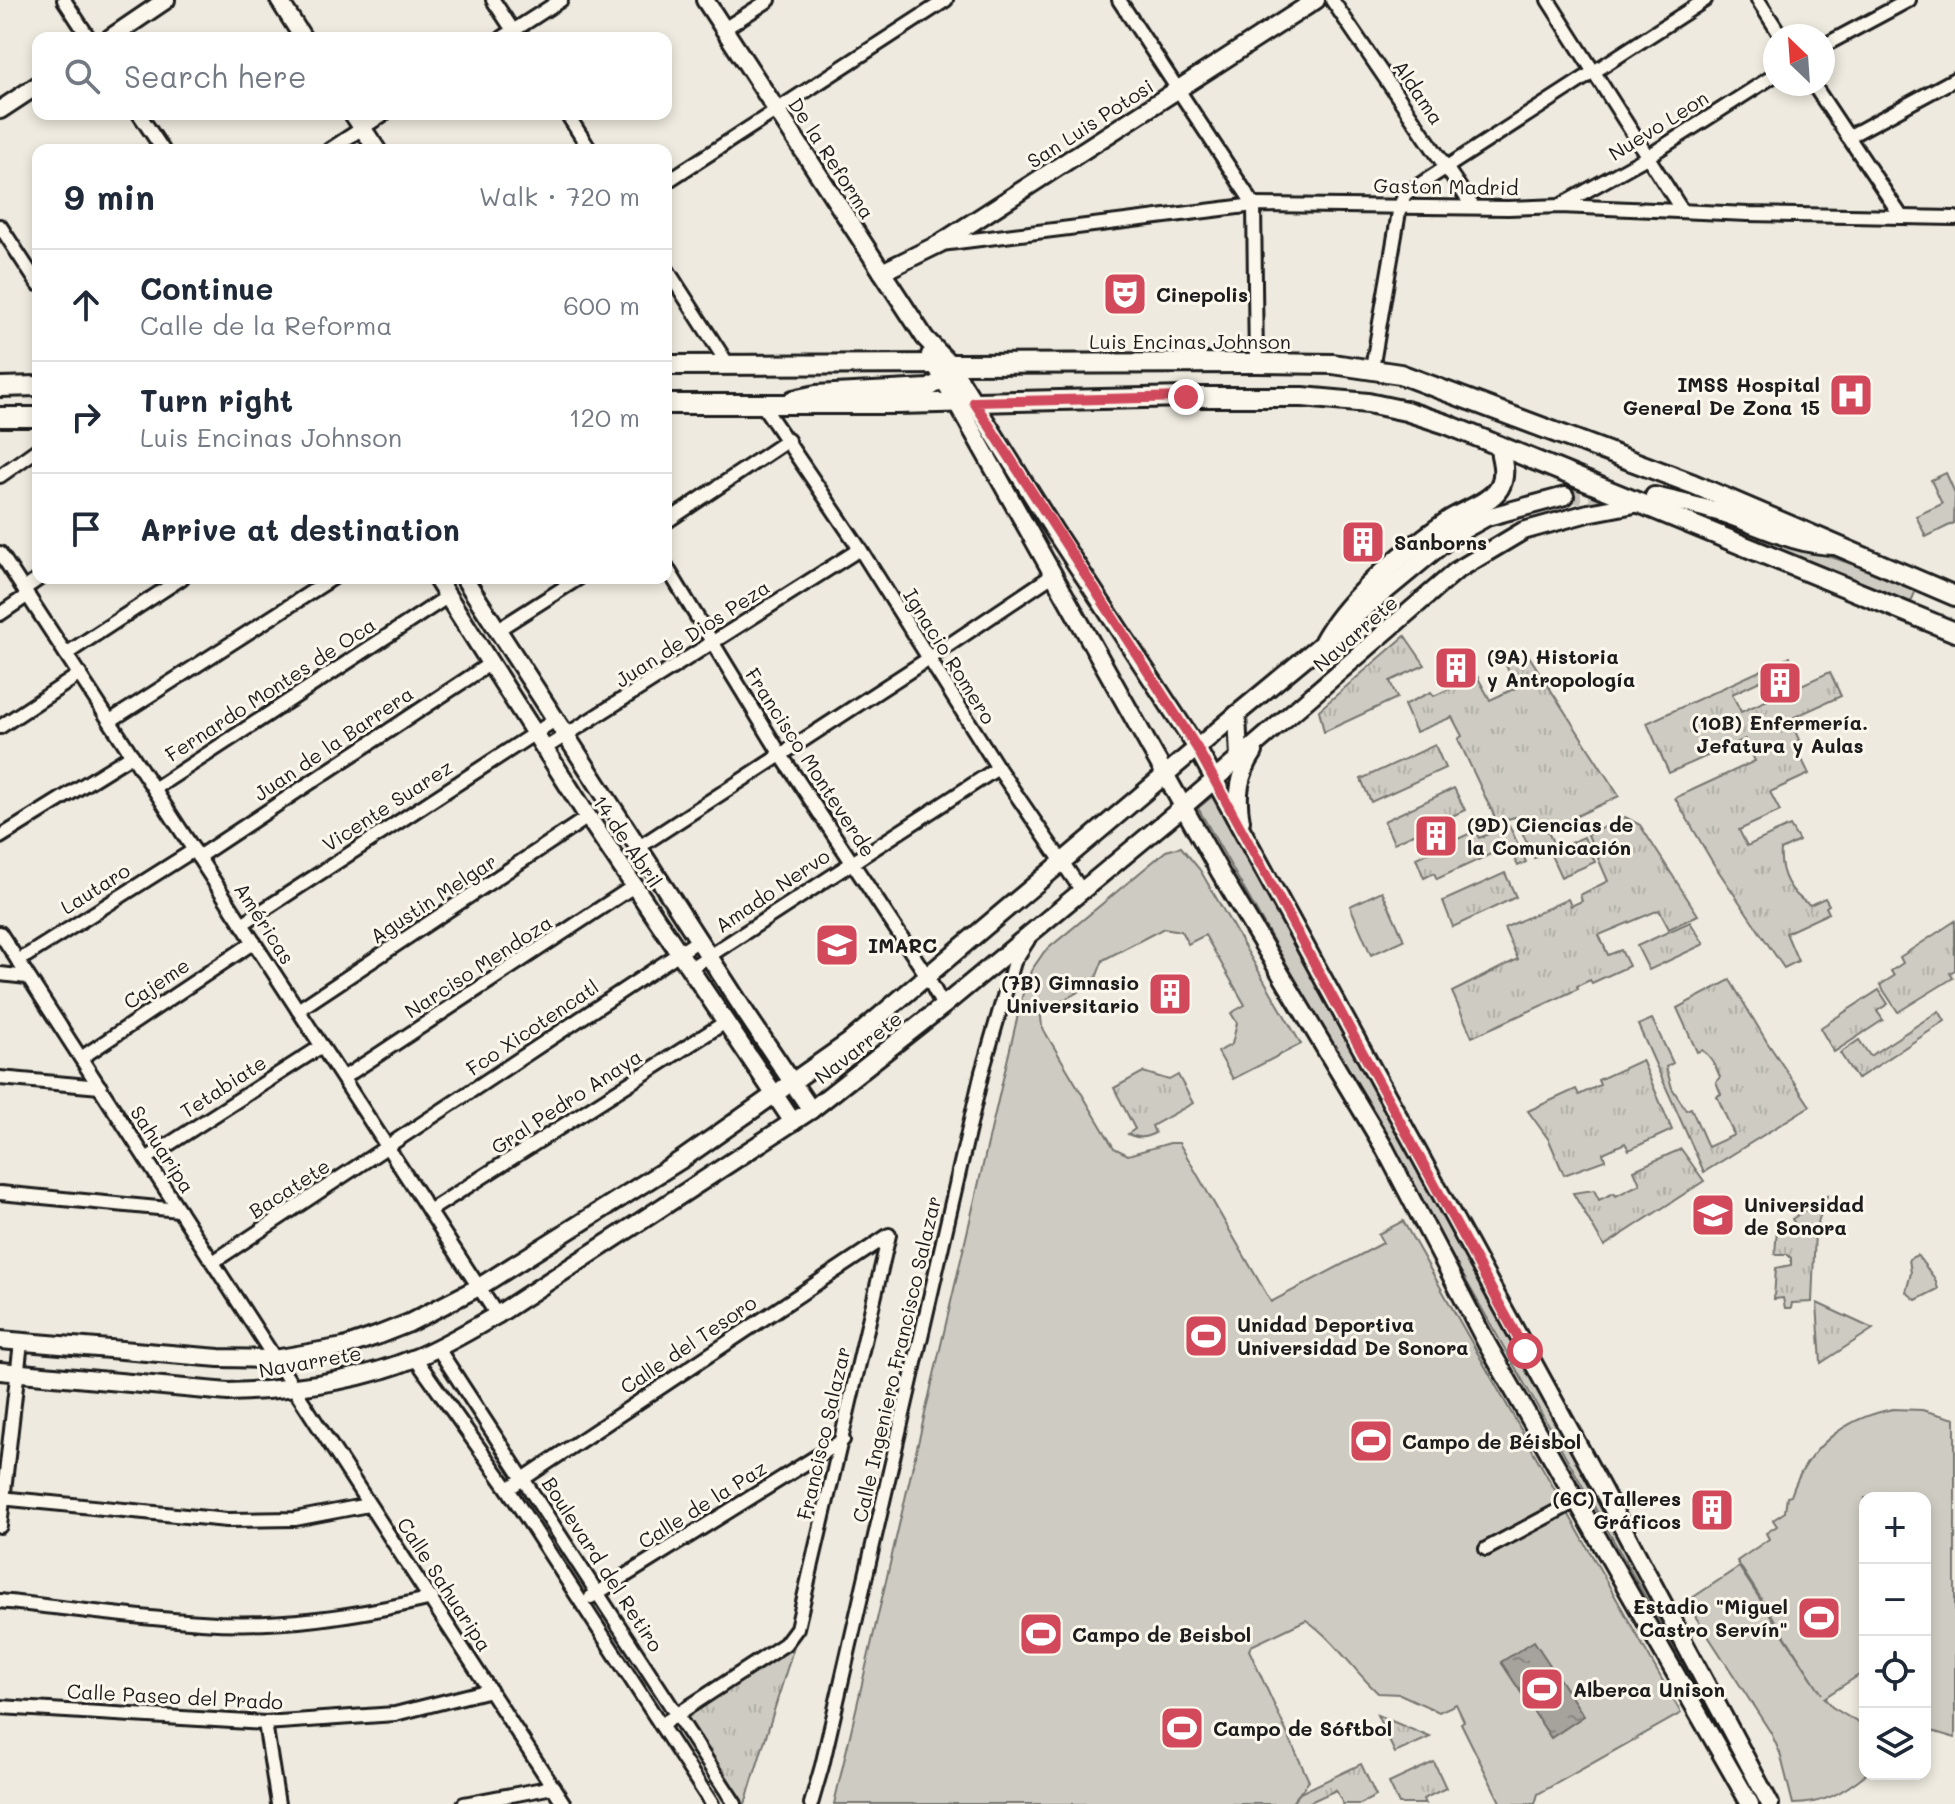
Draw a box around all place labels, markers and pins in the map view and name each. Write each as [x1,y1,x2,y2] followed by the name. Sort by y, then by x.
[1101,270,1149,318] theatre icon: Cinepolis
[1156,281,1248,307] place label: Cinepolis
[1623,371,1820,420] place label: IMSS Hospital General De Zona 15
[1827,371,1875,419] hospital icon: IMSS Hospital General De Zona 15
[1339,518,1387,566] building icon: Sanborns
[1394,529,1487,555] place label: Sanborns
[1487,643,1635,692] place label: (9A) Historia y Antropología
[1432,644,1480,692] building icon: (9A) Historia y Antropología
[1756,659,1804,707] building icon: (10B) Enfermería. Jefatura y Aulas
[1692,709,1868,758] place label: (10B) Enfermería. Jefatura y Aulas
[1467,811,1634,860] place label: (9D) Ciencias de la Comunicación
[1412,812,1460,860] building icon: (9D) Ciencias de la Comunicación
[813,921,861,969] school or university icon: IMARC
[868,932,937,958] place label: IMARC
[1001,969,1139,1018] place label: (7B) Gimnasio Universitario
[1146,970,1194,1018] building icon: (7B) Gimnasio Universitario
[1689,1191,1737,1239] school or university icon: Universidad de Sonora
[1744,1191,1864,1240] place label: Universidad de Sonora
[1237,1311,1469,1360] place label: Unidad Deportiva Universidad De Sonora
[1182,1312,1230,1360] sports icon: Unidad Deportiva Universidad De Sonora
[1347,1417,1395,1465] sports icon: Campo de Béisbol
[1402,1428,1581,1454] place label: Campo de Béisbol
[1553,1485,1681,1534] place label: (6C) Talleres Gráficos
[1688,1486,1736,1534] building icon: (6C) Talleres Gráficos
[1633,1593,1788,1642] place label: Estadio "Miguel Castro Servín"
[1795,1594,1843,1642] sports icon: Estadio "Miguel Castro Servín"
[1017,1610,1065,1658] sports icon: Campo de Beisbol
[1072,1621,1251,1647] place label: Campo de Beisbol
[1518,1665,1566,1713] sports icon: Alberca Unison
[1573,1676,1725,1702] place label: Alberca Unison
[1158,1704,1206,1752] sports icon: Campo de Sóftbol
[1213,1715,1392,1741] place label: Campo de Sóftbol

